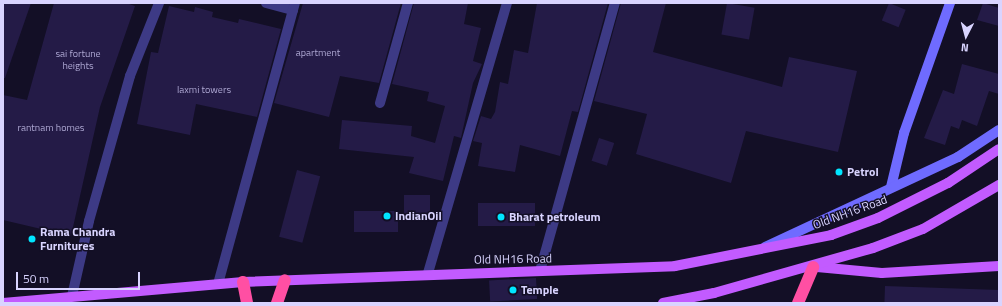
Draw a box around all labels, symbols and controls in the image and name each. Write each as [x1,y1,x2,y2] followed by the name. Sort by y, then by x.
[946,16,986,56] north arrow
[960,40,969,56] text: N
[55,47,101,70] house number: sai fortune heights
[296,47,340,59] house number: apartment
[177,84,231,96] house number: laxmi towers
[18,122,84,134] house number: rantnam homes
[847,165,879,179] place label: Petrol
[834,167,844,177] marker: Petrol
[811,192,889,232] street label: Old NH16 Road
[395,209,442,223] place label: IndianOil
[509,210,601,224] place label: Bharat petroleum
[382,211,392,221] marker: IndianOil
[496,212,506,222] marker: Bharat petroleum
[40,225,115,253] place label: Rama Chandra Furnitures
[27,234,37,244] marker: Rama Chandra Furnitures
[474,251,552,267] street label: Old NH16 Road
[18,264,142,290] scale bar
[23,269,49,288] text: 50 m
[521,283,559,297] place label: Temple
[508,285,518,295] marker: Temple

